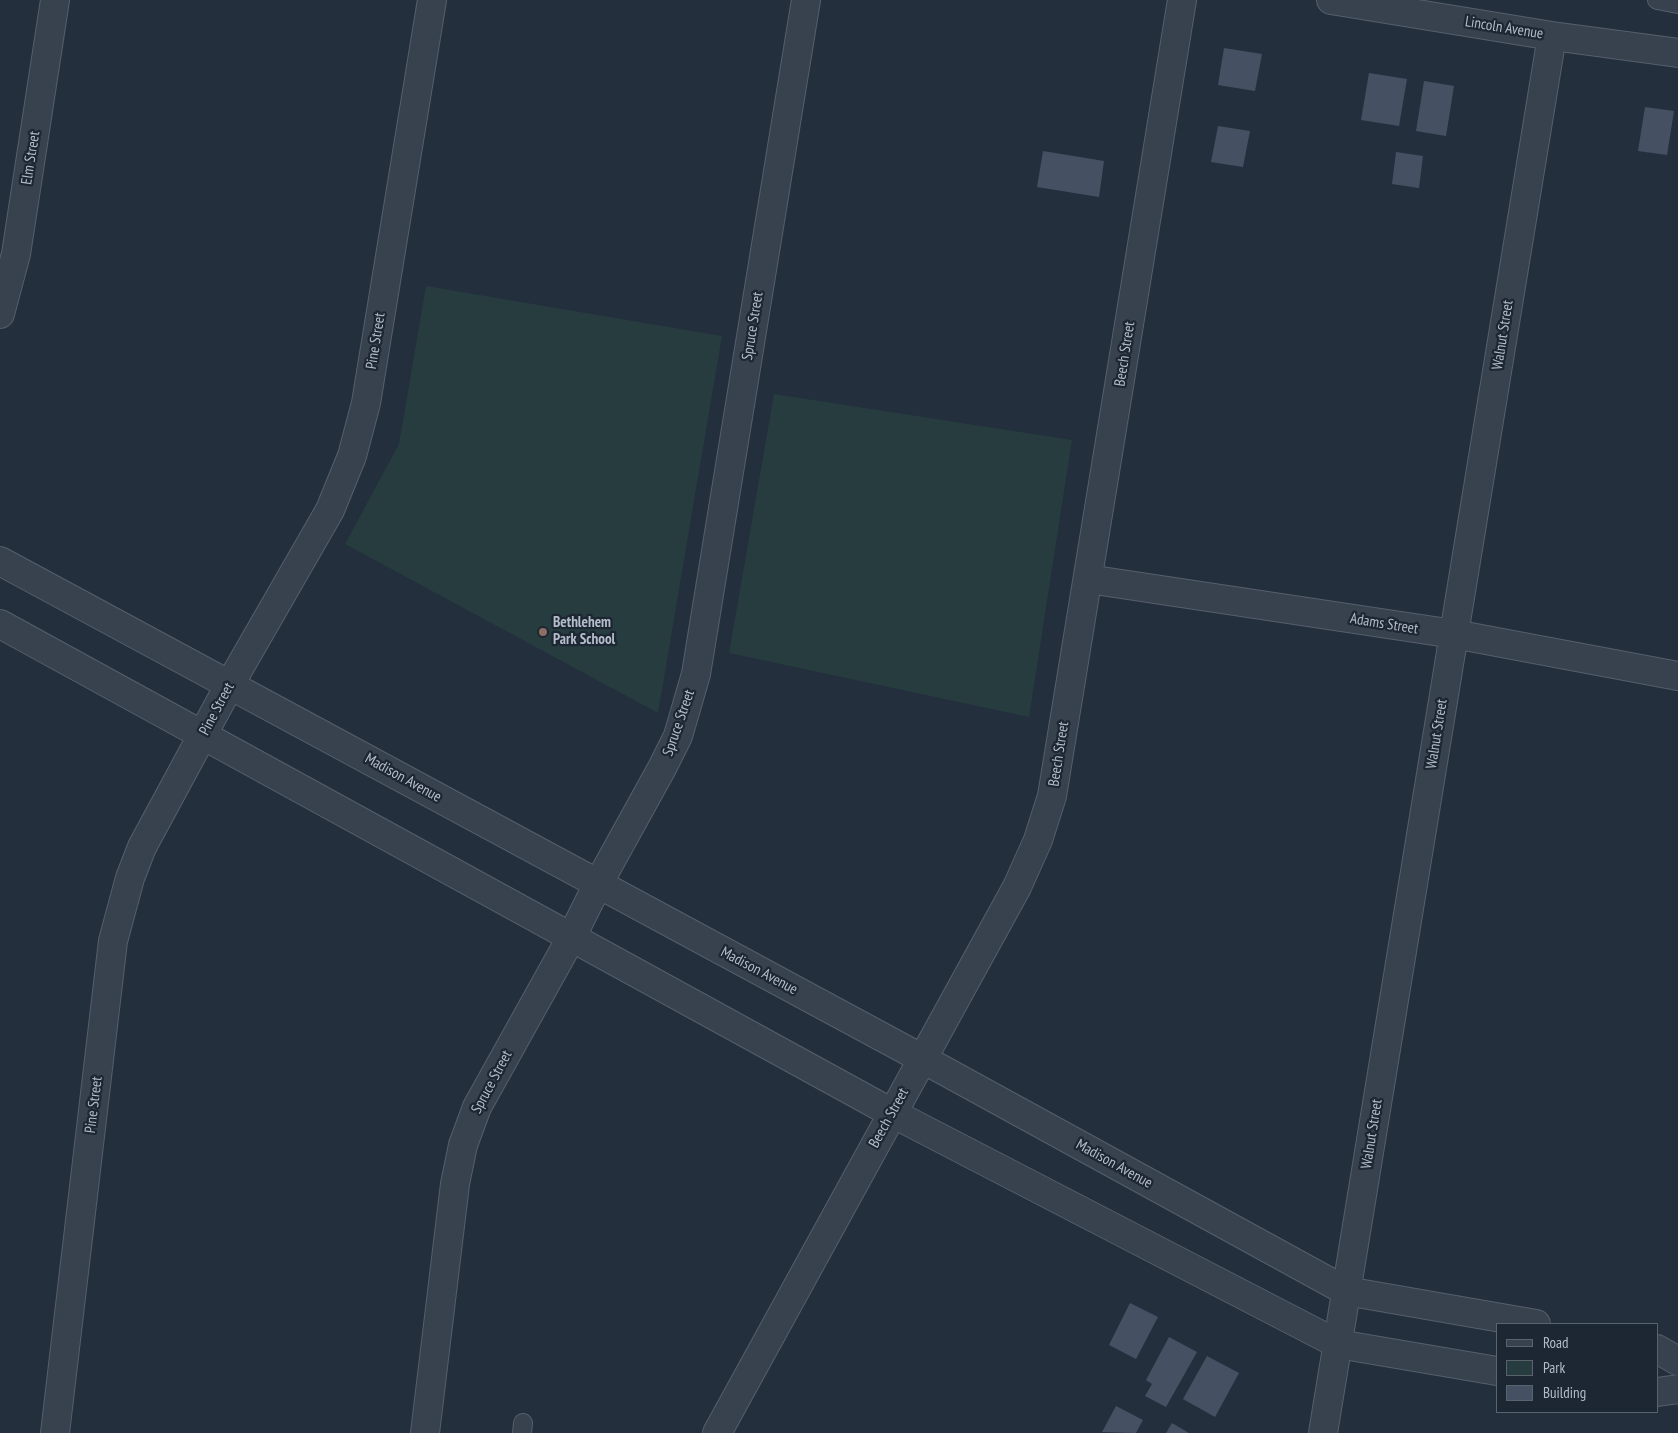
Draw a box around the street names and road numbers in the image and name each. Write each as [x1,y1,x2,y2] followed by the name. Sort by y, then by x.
[1464,13,1544,43] street label: Lincoln Avenue
[18,130,44,186] street label: Elm Street
[739,290,767,362] street label: Spruce Street
[1489,299,1517,371] street label: Walnut Street
[363,311,389,371] street label: Pine Street
[1111,320,1139,388] street label: Beech Street
[1349,610,1419,638] street label: Adams Street
[196,680,238,738] street label: Pine Street
[659,687,699,759] street label: Spruce Street
[1423,698,1451,770] street label: Walnut Street
[1045,720,1073,788] street label: Beech Street
[362,750,444,806] street label: Madison Avenue
[717,943,801,999] street label: Madison Avenue
[468,1047,516,1117] street label: Spruce Street
[82,1076,106,1134] street label: Pine Street
[865,1085,913,1151] street label: Beech Street
[1358,1098,1386,1170] street label: Walnut Street
[1073,1136,1155,1192] street label: Madison Avenue

